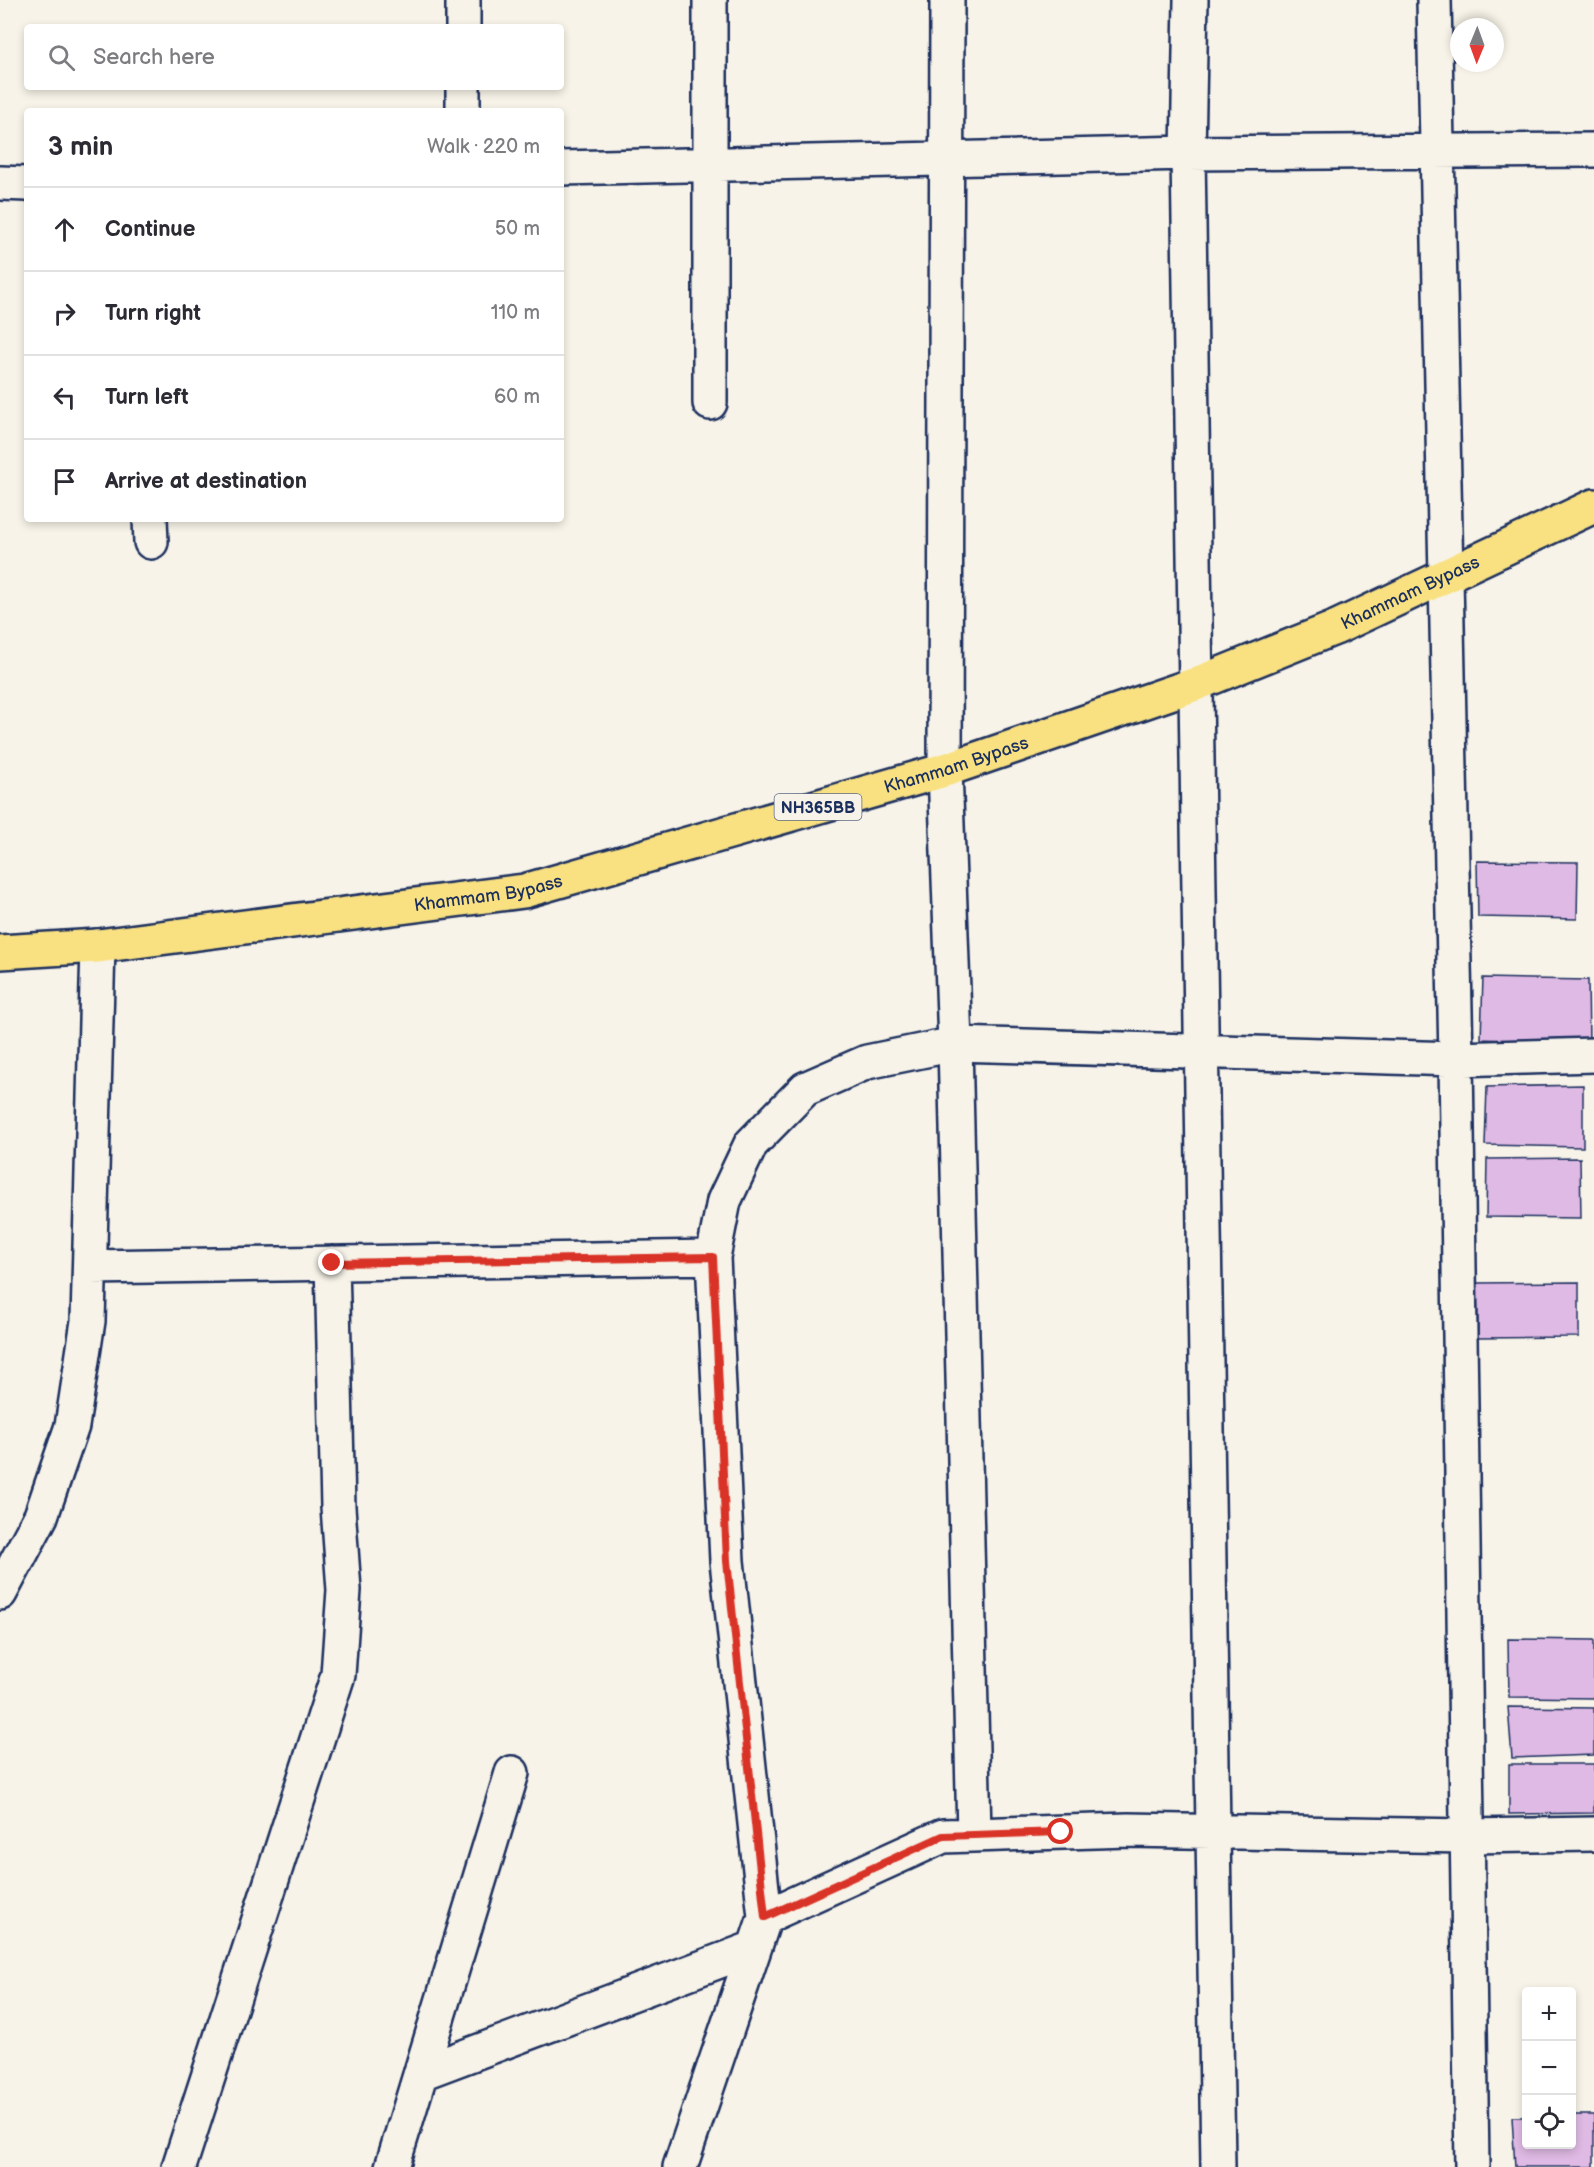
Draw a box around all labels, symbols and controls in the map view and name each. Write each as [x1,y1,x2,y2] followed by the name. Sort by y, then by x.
[1450,18,1504,72] north arrow
[24,24,564,90] search box
[45,41,78,74] icon: search
[93,44,215,71] text: Search here
[48,132,113,163] text: 3 min
[427,135,540,159] text: Walk · 220 m
[48,213,81,246] icon: ahead
[105,216,195,243] text: Continue
[495,217,540,241] text: 50 m
[48,297,81,330] icon: right
[105,300,201,327] text: Turn right
[491,301,540,325] text: 110 m
[48,381,81,414] icon: left
[105,384,189,411] text: Turn left
[494,385,540,409] text: 60 m
[48,465,81,498] icon: arrive
[105,468,307,495] text: Arrive at destination
[1338,551,1483,635] street label: Khammam Bypass
[882,732,1031,798] street label: Khammam Bypass
[774,794,862,820] road number: NH365BB
[413,870,565,916] street label: Khammam Bypass
[318,1249,344,1275] route end
[1047,1818,1073,1844] route start
[1522,1987,1576,2149] map controls
[1522,1987,1576,2041] button: +
[1522,2041,1576,2095] button: −
[1522,2095,1576,2149] button: locate

